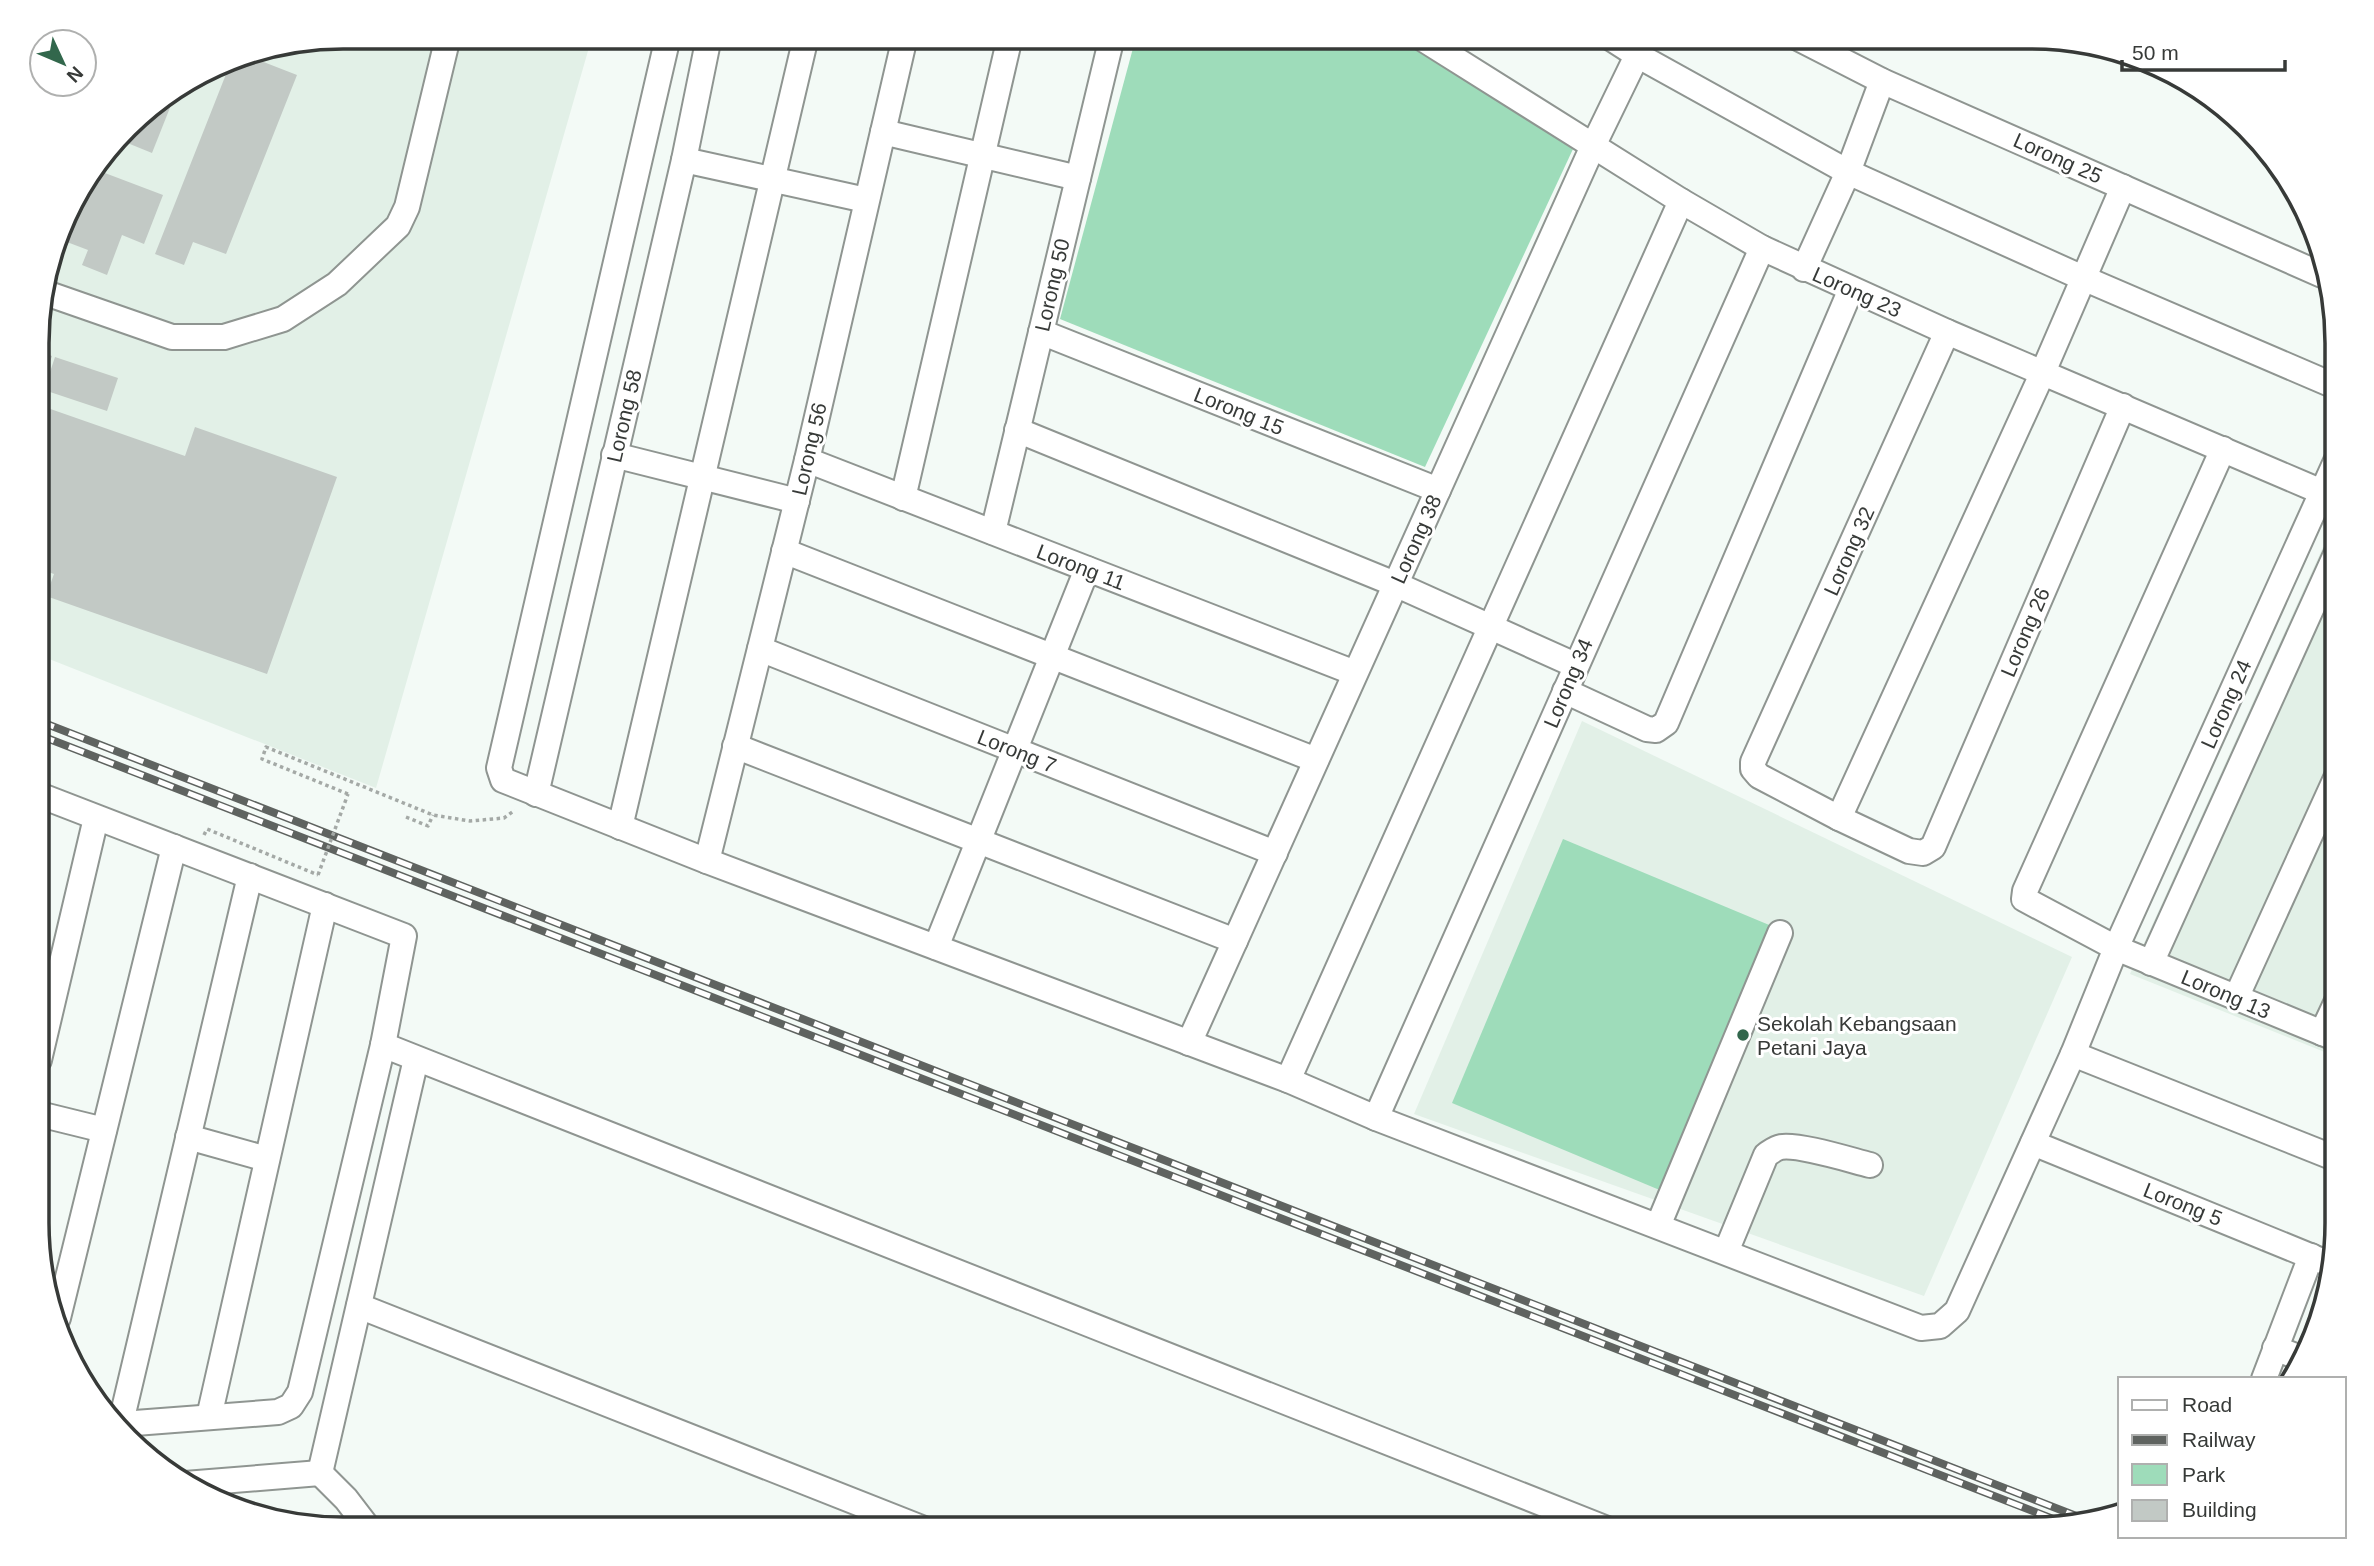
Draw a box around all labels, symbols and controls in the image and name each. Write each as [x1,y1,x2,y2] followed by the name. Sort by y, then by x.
[28,28,98,98] north arrow
[2122,28,2285,72] scale bar
[2132,41,2179,64] text: 50 m
[63,62,87,87] text: N
[2010,128,2106,188] street label: Lorong 25
[1030,236,1074,334] street label: Lorong 50
[1809,262,1905,322] street label: Lorong 23
[602,367,646,465] street label: Lorong 58
[1191,383,1287,439] street label: Lorong 15
[787,400,831,498] street label: Lorong 56
[1386,491,1446,587] street label: Lorong 38
[1819,503,1879,599] street label: Lorong 32
[1033,540,1129,594] street label: Lorong 11
[1996,584,2054,680] street label: Lorong 26
[1539,635,1597,731] street label: Lorong 34
[2196,656,2256,752] street label: Lorong 24
[974,725,1060,777] street label: Lorong 7
[2178,965,2274,1023] street label: Lorong 13
[1757,1012,1957,1059] place label: Sekolah Kebangsaan Petani Jaya
[1735,1027,1751,1043] marker: Sekolah Kebangsaan Petani Jaya
[2140,1178,2226,1230] street label: Lorong 5
[2118,1377,2346,1538] legend
[2182,1393,2232,1416] text: Road
[2182,1428,2256,1451] text: Railway
[2182,1463,2226,1486] text: Park
[2182,1498,2257,1521] text: Building

